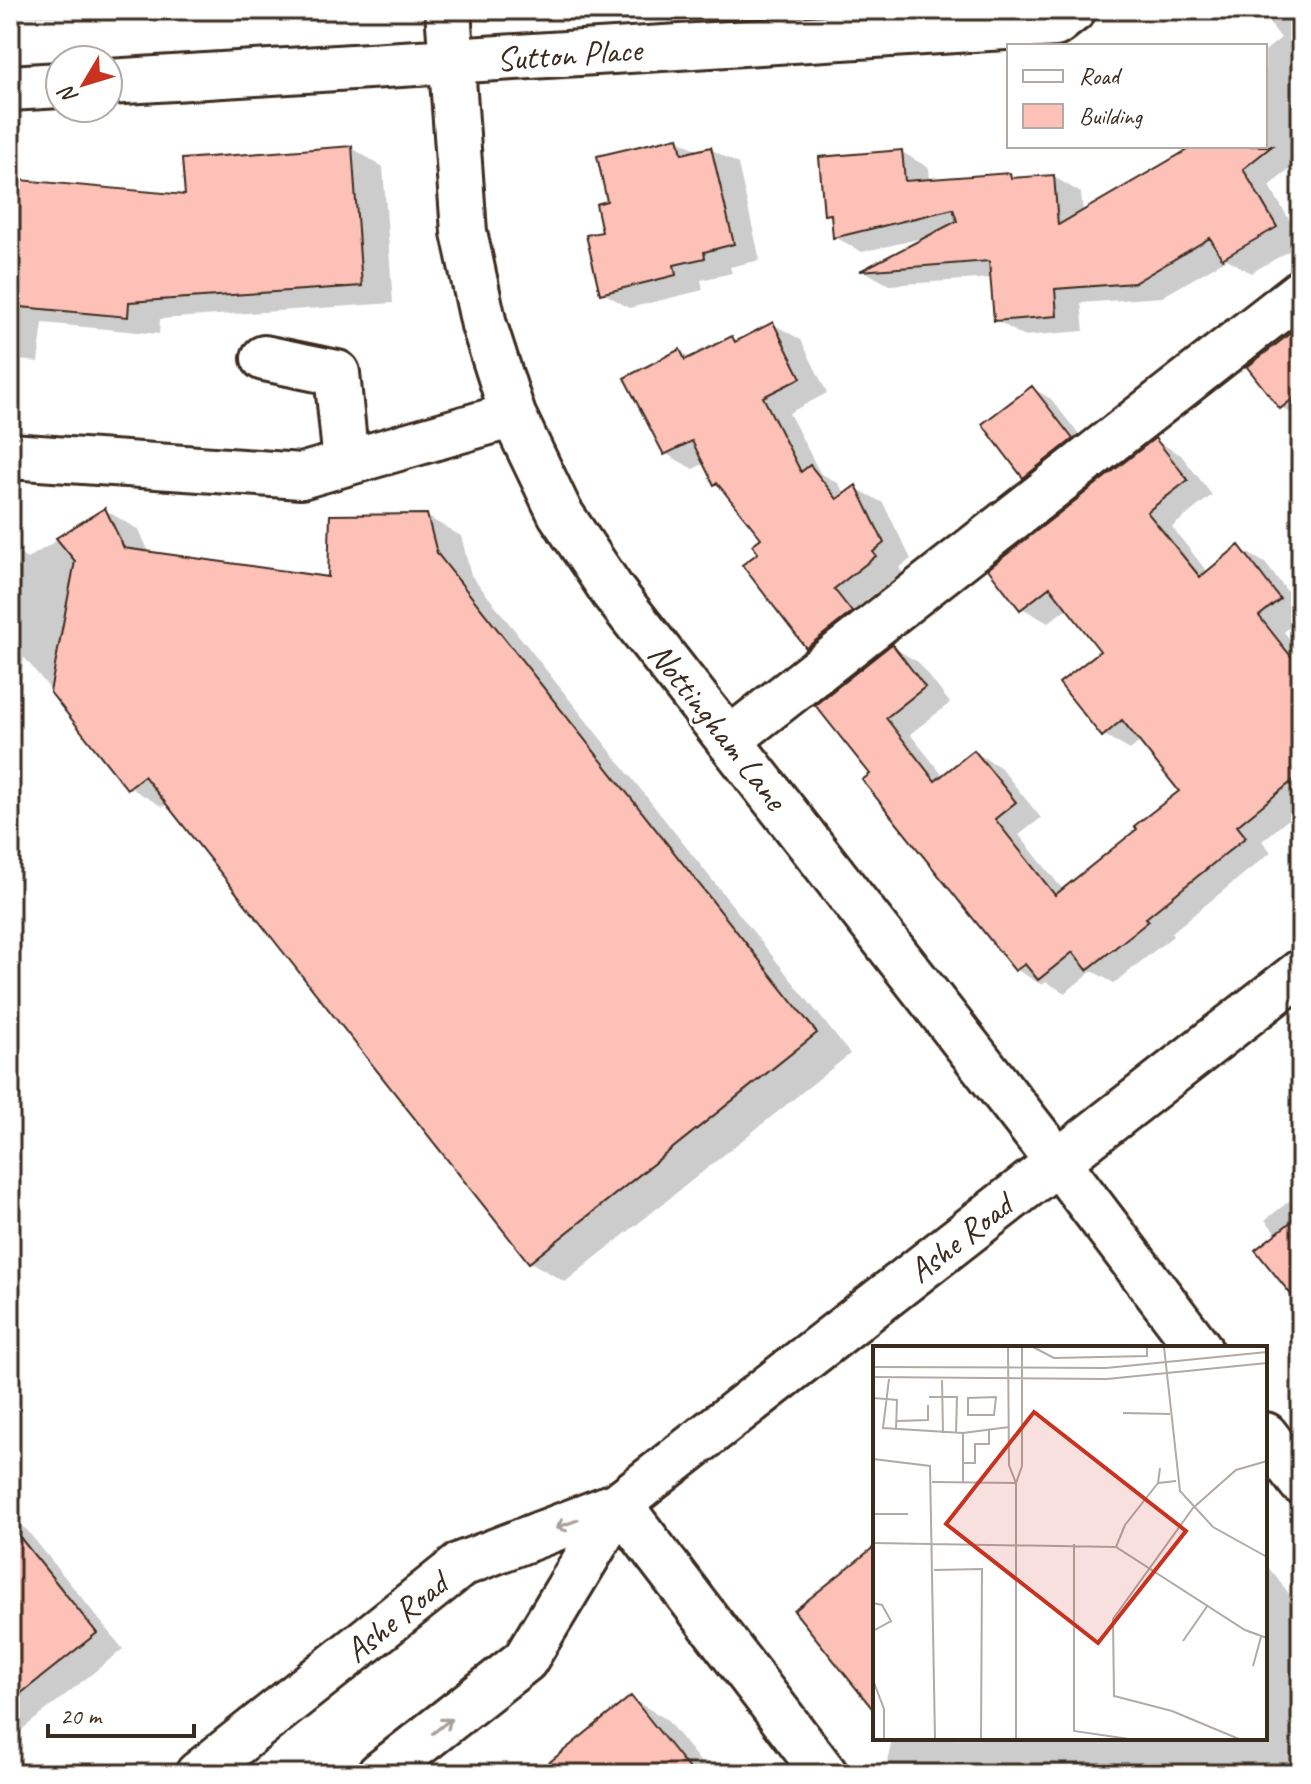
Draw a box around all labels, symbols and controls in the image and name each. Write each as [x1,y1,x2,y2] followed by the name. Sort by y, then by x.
[495,27,646,81] street label: Sutton Place
[44,44,124,124] north arrow
[1007,44,1267,148] legend
[1079,61,1123,91] text: Road
[52,79,84,110] text: N
[1079,101,1144,131] text: Building
[639,634,798,820] street label: Nottingham Lane
[899,1181,1024,1292] street label: Ashe Road
[873,1346,1267,1740] inset map
[555,1518,580,1532] one-way arrow
[336,1560,460,1672] street label: Ashe Road
[48,1688,194,1738] scale bar
[60,1701,103,1731] text: 20 m
[431,1717,452,1734] one-way arrow

